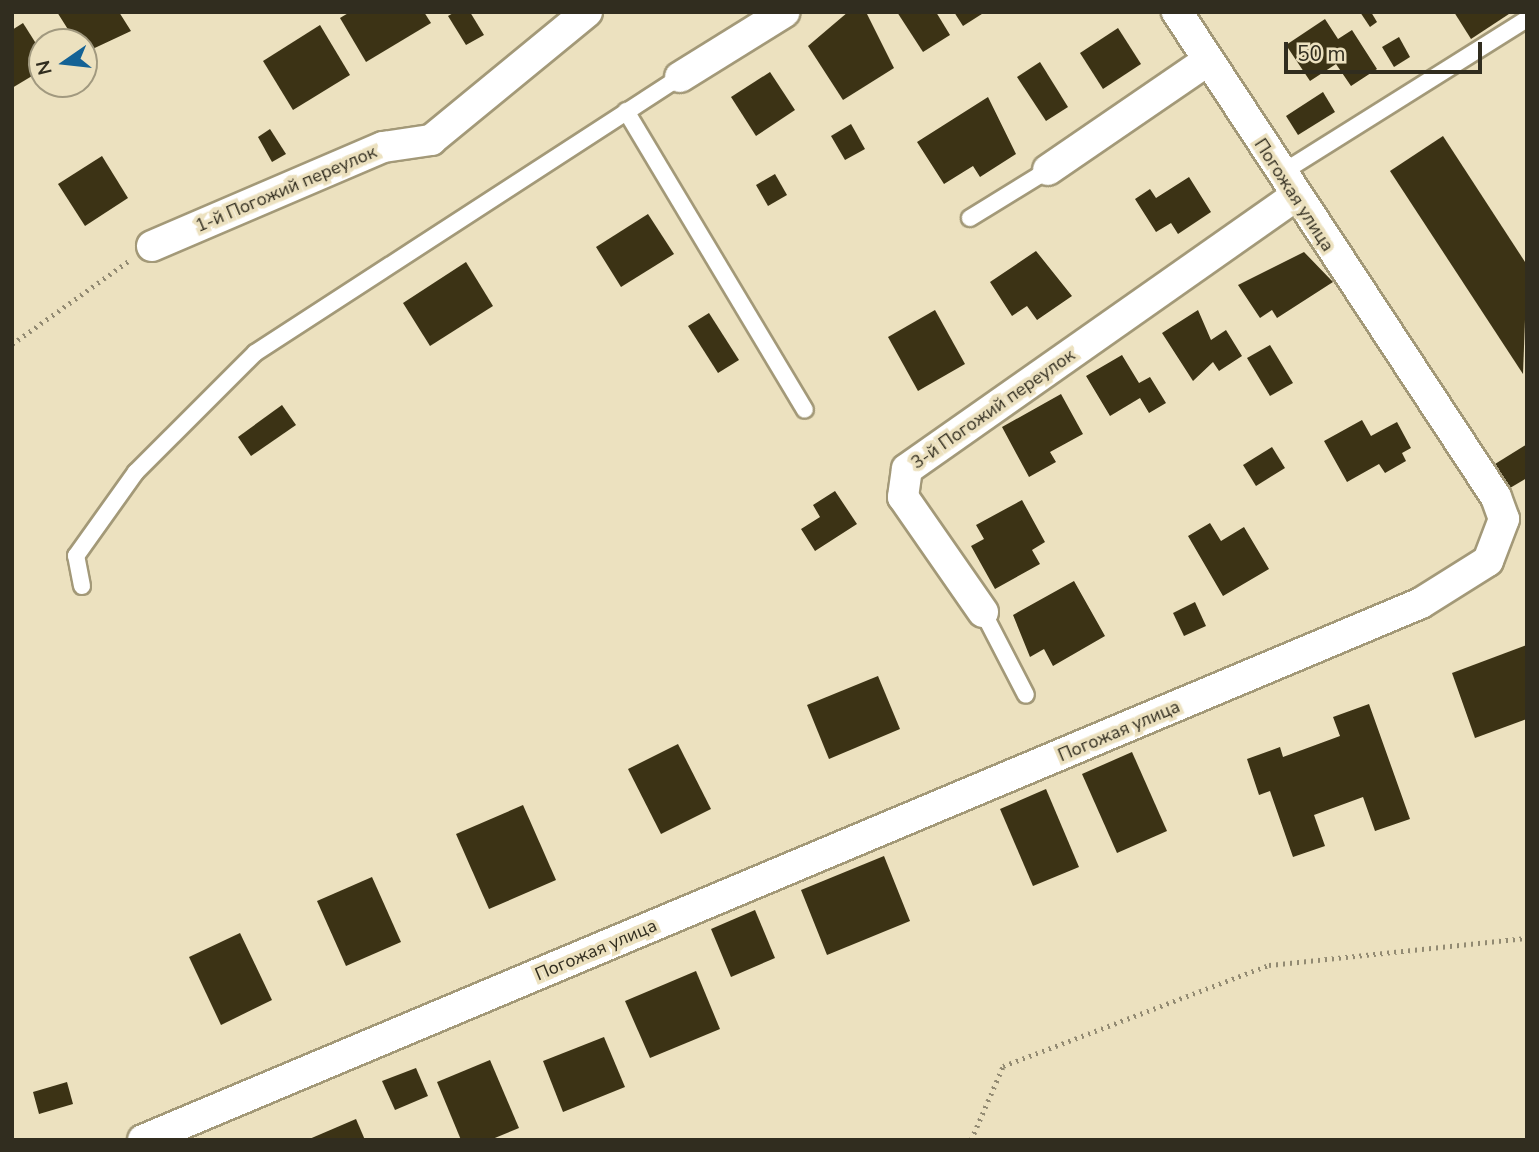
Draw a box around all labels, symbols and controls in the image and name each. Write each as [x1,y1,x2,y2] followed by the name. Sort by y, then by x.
[28,28,98,98] north arrow
[1287,28,1485,72] scale bar
[1297,40,1346,68] text: 50 m
[30,58,59,78] text: N
[1249,135,1339,255] street label: Погожая улица
[192,141,380,237] street label: 1-й Погожий переулок
[907,344,1079,474] street label: 3-й Погожий переулок
[1055,696,1183,766] street label: Погожая улица
[532,915,660,985] street label: Погожая улица

